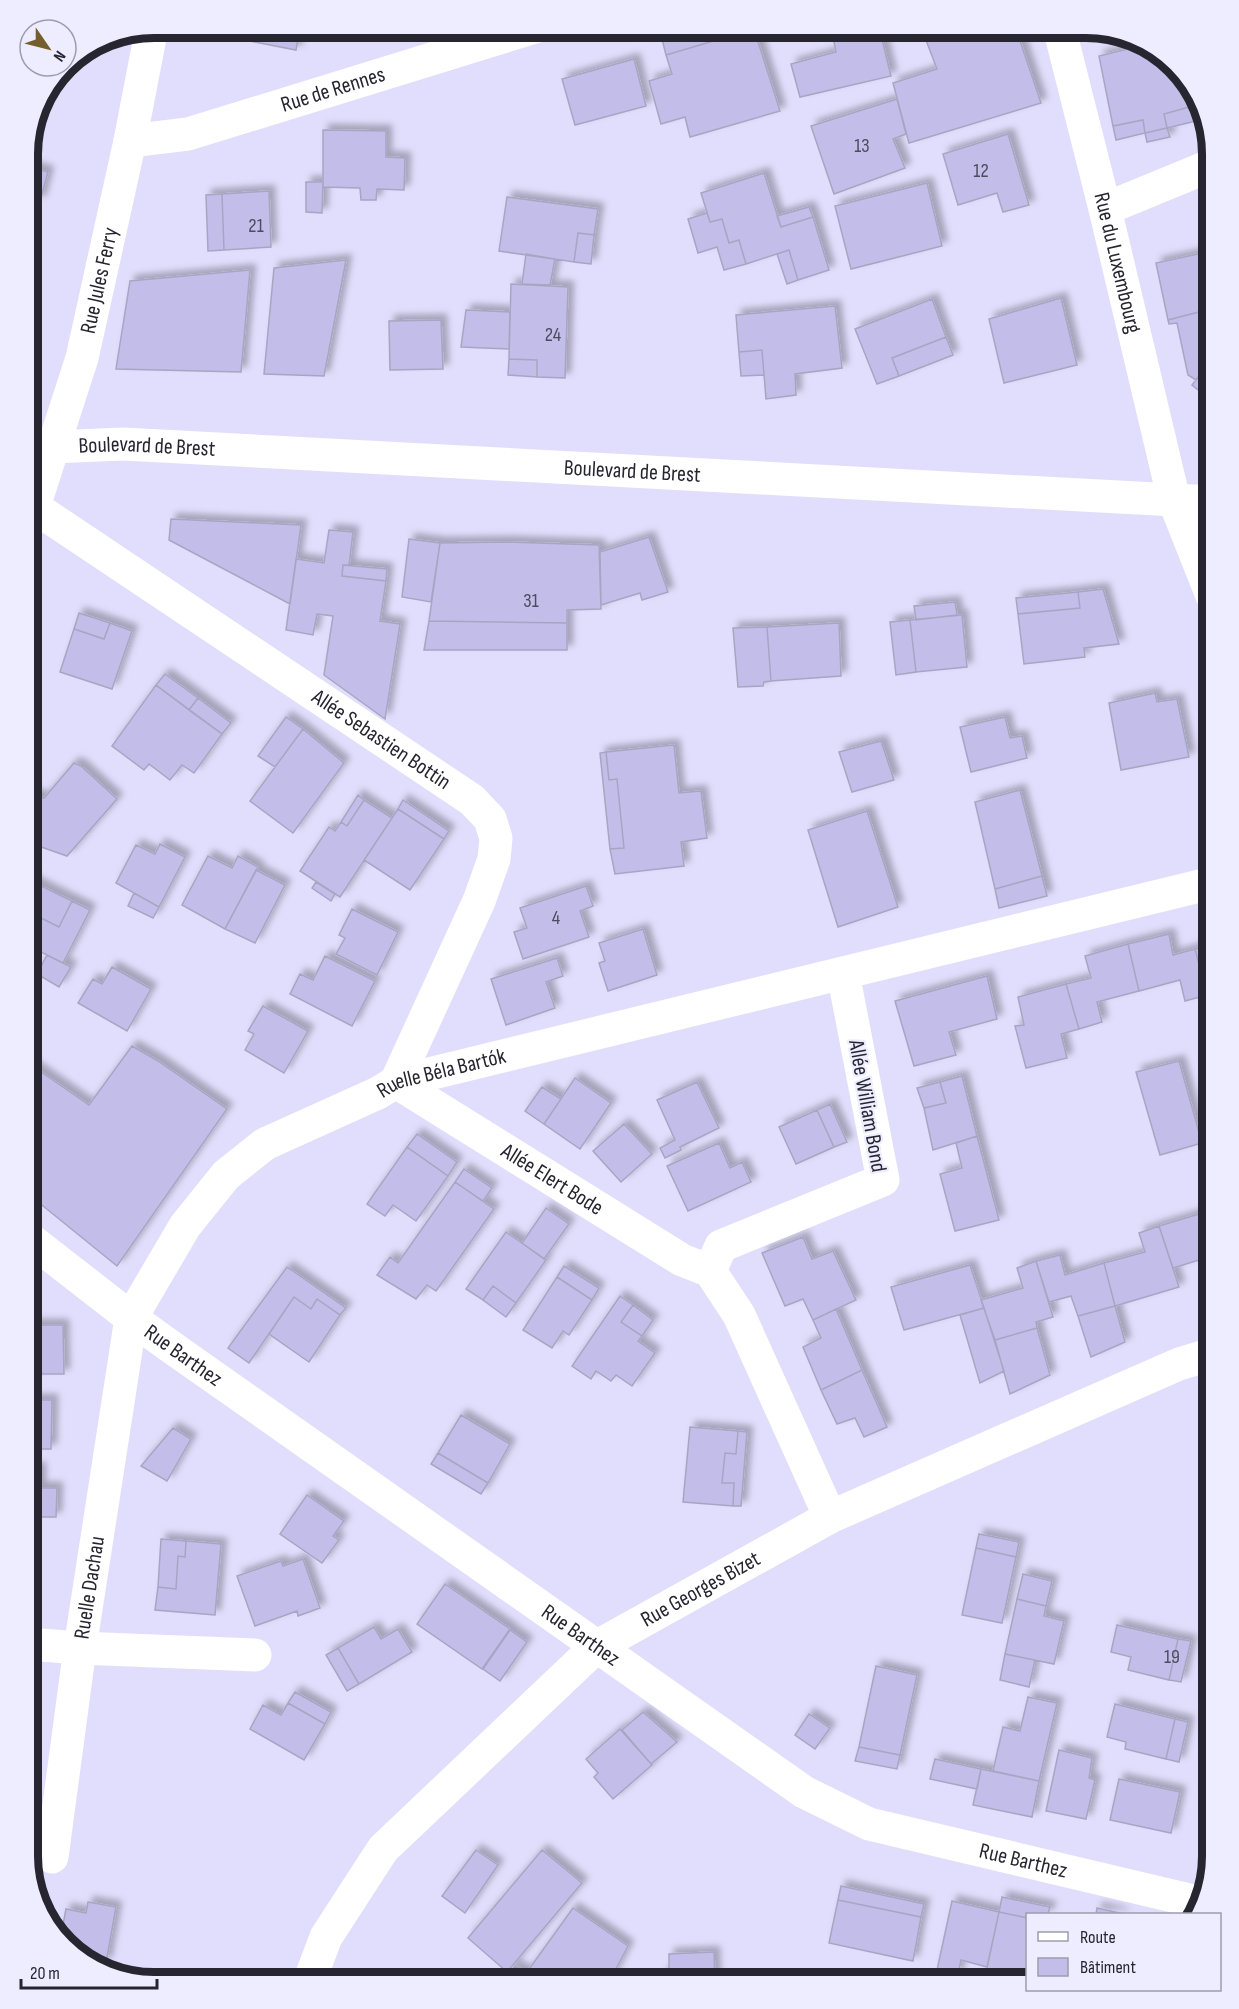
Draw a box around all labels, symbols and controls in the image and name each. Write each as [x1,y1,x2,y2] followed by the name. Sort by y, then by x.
[18,18,78,78] north arrow
[49,47,69,65] text: N
[277,61,388,118] street label: Rue de Rennes
[854,134,870,158] house number: 13
[973,159,989,183] house number: 12
[1088,190,1148,336] street label: Rue du Luxembourg
[248,214,264,238] house number: 21
[74,224,124,336] street label: Rue Jules Ferry
[545,323,561,347] house number: 24
[78,430,216,462] street label: Boulevard de Brest
[563,454,702,488] street label: Boulevard de Brest
[523,589,539,613] house number: 31
[306,683,456,795] street label: Allée Sebastien Bottin
[552,906,560,930] house number: 4
[842,1037,892,1174] street label: Allée William Bond
[372,1042,509,1104] street label: Ruelle Béla Bartók
[496,1137,608,1221] street label: Allée Elert Bode
[139,1318,228,1392] street label: Rue Barthez
[68,1534,111,1641] street label: Ruelle Dachau
[636,1545,765,1633] street label: Rue Georges Bizet
[536,1598,625,1672] street label: Rue Barthez
[1164,1645,1180,1669] house number: 19
[977,1837,1070,1884] street label: Rue Barthez
[1026,1913,1221,1991] legend
[1080,1927,1116,1948] text: Route
[21,1952,158,1990] scale bar
[1080,1957,1136,1978] text: Bâtiment
[30,1963,60,1984] text: 20 m

